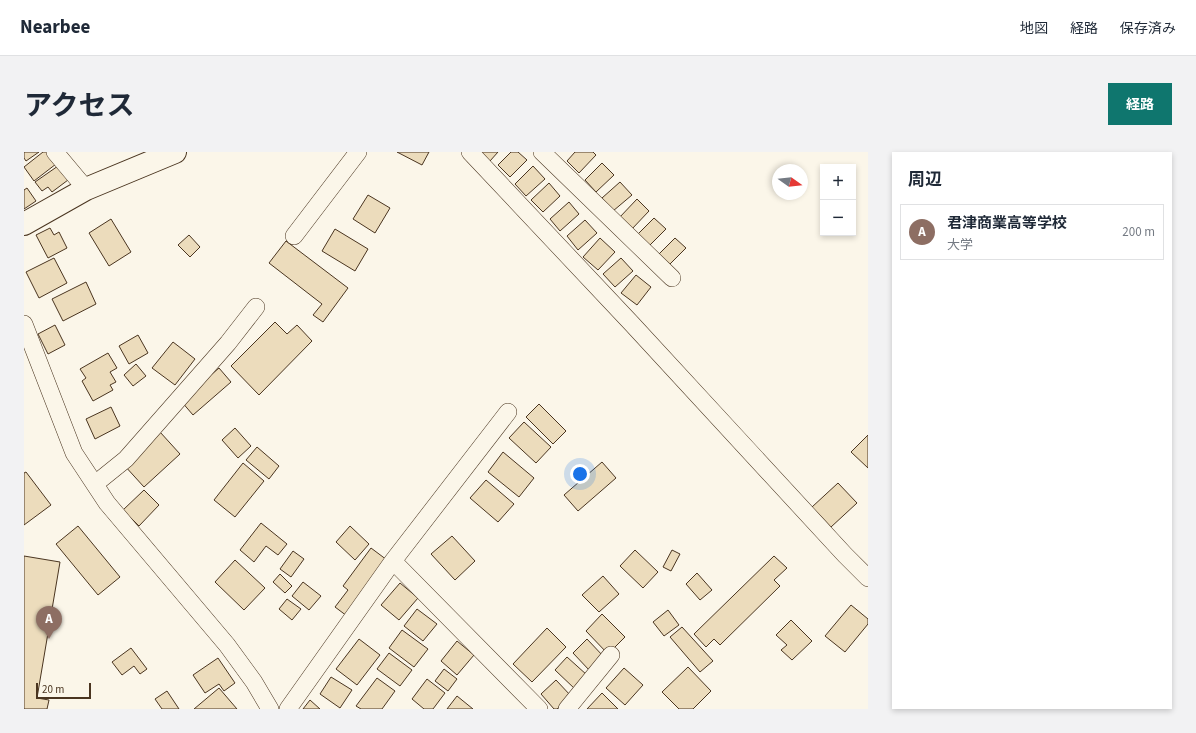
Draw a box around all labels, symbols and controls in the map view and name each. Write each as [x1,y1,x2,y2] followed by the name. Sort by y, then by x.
[20,14,90,41] text: Nearbee
[1020,19,1048,39] text: 地図
[1070,19,1098,39] text: 経路
[1120,19,1176,39] text: 保存済み
[1108,83,1172,125] button: 経路
[24,86,135,126] text: アクセス
[772,164,808,200] north arrow
[820,164,856,236] map controls
[820,164,856,200] button: +
[908,168,942,192] text: 周辺
[820,200,856,236] button: −
[947,213,1067,234] text: 君津商業高等学校
[918,223,926,241] text: A
[1122,223,1155,241] text: 200 m
[947,236,973,254] text: 大学
[570,464,590,484] your location
[36,606,62,639] pin: A
[36,681,91,700] scale bar
[42,682,64,697] text: 20 m

